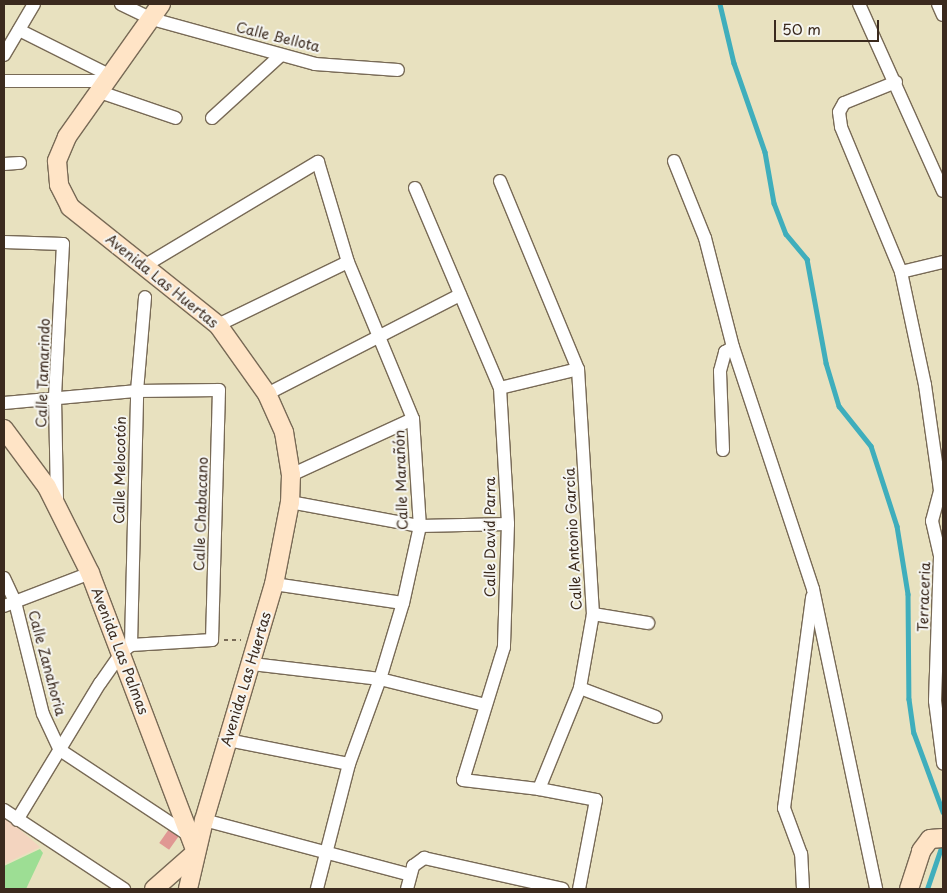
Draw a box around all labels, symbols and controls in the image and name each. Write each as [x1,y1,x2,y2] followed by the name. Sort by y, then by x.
[777,10,882,42] scale bar
[782,17,821,40] text: 50 m
[234,18,322,56] street label: Calle Bellota
[102,230,222,332] street label: Avenida Las Huertas
[33,318,53,428] street label: Calle Tamarindo
[111,416,129,524] street label: Calle Melocotón
[391,430,411,530] street label: Calle Marañón
[191,456,211,572] street label: Calle Chabacano
[561,467,585,611] street label: Calle Antonio García
[482,477,498,597] street label: Calle David Parra
[914,562,934,632] street label: Terraceria
[88,585,152,717] street label: Avenida Las Palmas
[25,608,69,718] street label: Calle Zanahoria
[218,610,274,748] street label: Avenida Las Huertas

